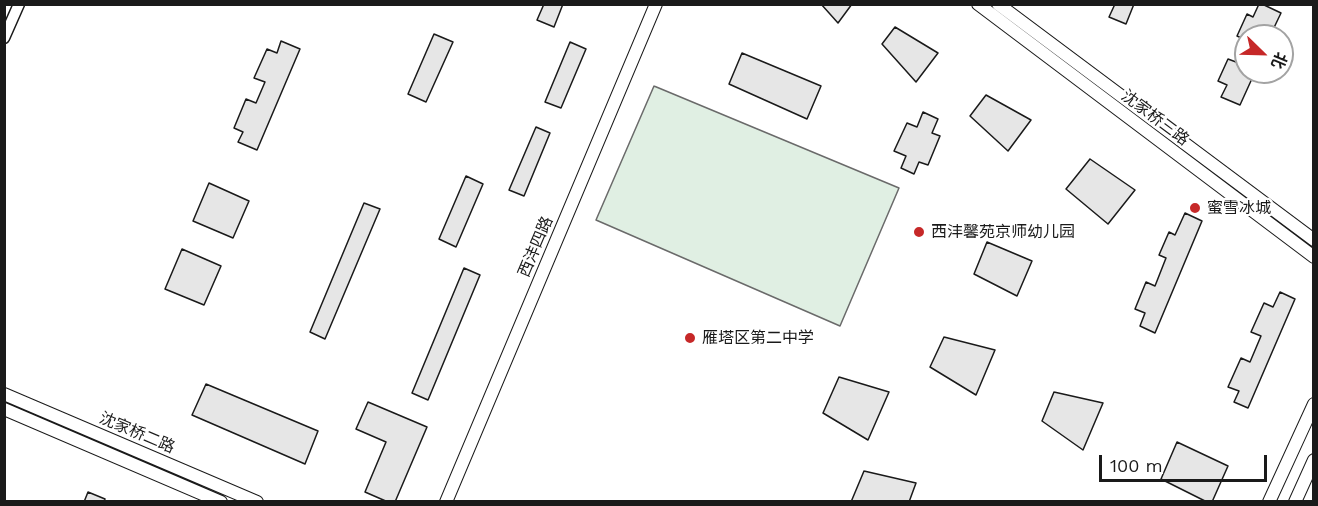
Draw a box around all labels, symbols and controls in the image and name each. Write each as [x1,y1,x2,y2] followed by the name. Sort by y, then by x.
[1234,24,1294,84] north arrow
[1267,49,1291,72] text: 北
[1117,86,1193,150] street label: 沈家桥三路
[1207,198,1271,218] place label: 蜜雪冰城
[1188,201,1202,215] marker: 蜜雪冰城
[515,214,557,280] street label: 西沣四路
[931,222,1075,242] place label: 西沣馨苑京师幼儿园
[912,225,926,239] marker: 西沣馨苑京师幼儿园
[702,328,814,348] place label: 雁塔区第二中学
[683,331,697,345] marker: 雁塔区第二中学
[96,409,178,457] street label: 沈家桥二路
[1102,443,1270,481] scale bar
[1110,455,1163,476] text: 100 m

